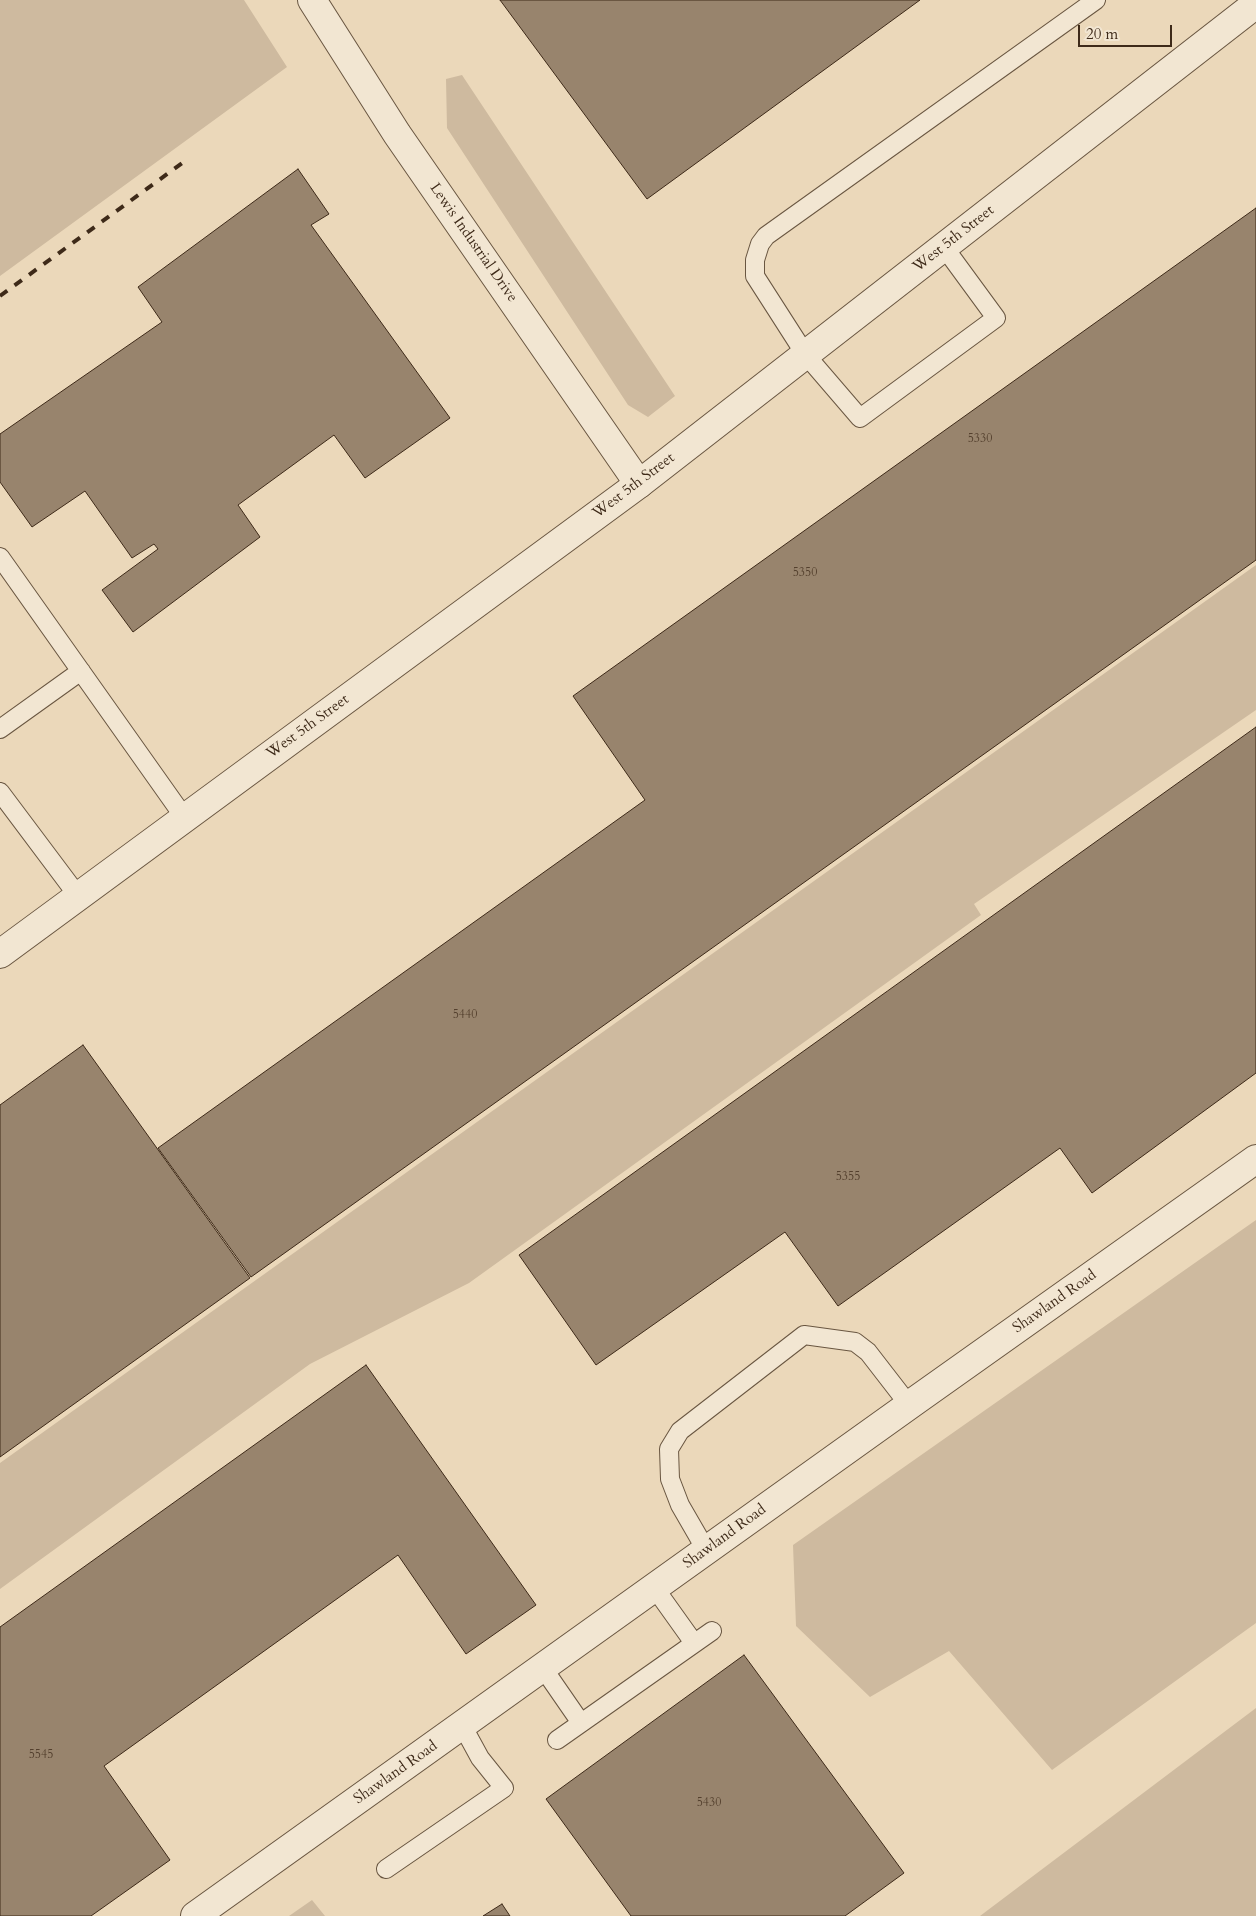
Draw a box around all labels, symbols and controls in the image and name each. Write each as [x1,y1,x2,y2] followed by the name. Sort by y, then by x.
[1081,15,1175,47] scale bar
[1086,24,1118,44] text: 20 m
[425,180,521,306] street label: Lewis Industrial Drive
[910,202,998,276] street label: West 5th Street
[968,432,992,446] house number: 5330
[589,449,679,523] street label: West 5th Street
[793,566,817,580] house number: 5350
[263,691,353,763] street label: West 5th Street
[453,1008,477,1022] house number: 5440
[836,1170,860,1184] house number: 5355
[1010,1267,1100,1337] street label: Shawland Road
[680,1501,770,1573] street label: Shawland Road
[351,1738,441,1808] street label: Shawland Road
[29,1748,53,1762] house number: 5545
[697,1796,721,1810] house number: 5430

